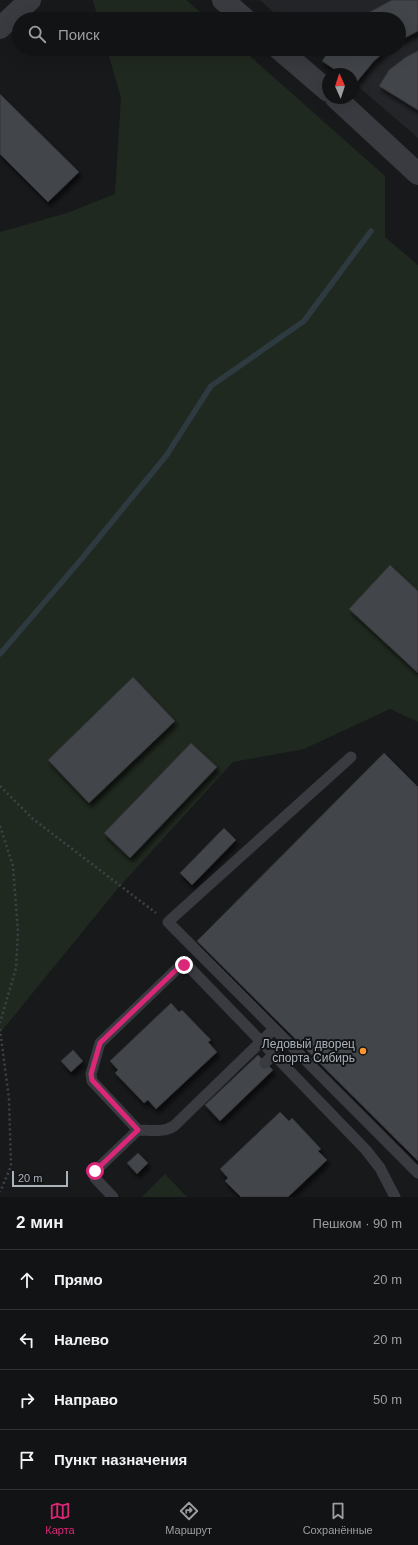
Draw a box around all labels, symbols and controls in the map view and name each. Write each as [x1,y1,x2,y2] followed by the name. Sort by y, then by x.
[12,12,406,56] search box
[26,23,48,45] icon: search
[58,26,100,43] text: Поиск
[322,68,358,104] north arrow
[175,956,193,974] route end
[262,1037,355,1065] place label: Ледовый дворец спорта Сибирь
[358,1046,368,1056] marker: Ледовый дворец спорта Сибирь
[86,1162,104,1180] route start
[12,1169,68,1188] scale bar
[18,1172,42,1184] text: 20 m
[16,1213,63,1232] text: 2 мин
[313,1216,402,1231] text: Пешком · 90 m
[16,1269,38,1291] icon: ahead
[54,1271,103,1288] text: Прямо
[373,1272,402,1287] text: 20 m
[16,1329,38,1351] icon: left
[54,1331,109,1348] text: Налево
[373,1332,402,1347] text: 20 m
[16,1389,38,1411] icon: right
[54,1391,118,1408] text: Направо
[373,1392,402,1407] text: 50 m
[16,1449,38,1471] icon: arrive
[54,1451,187,1468] text: Пункт назначения
[45,1500,75,1536] tab: Карта
[165,1500,212,1536] tab: Маршрут
[303,1500,373,1536] tab: Сохранённые

